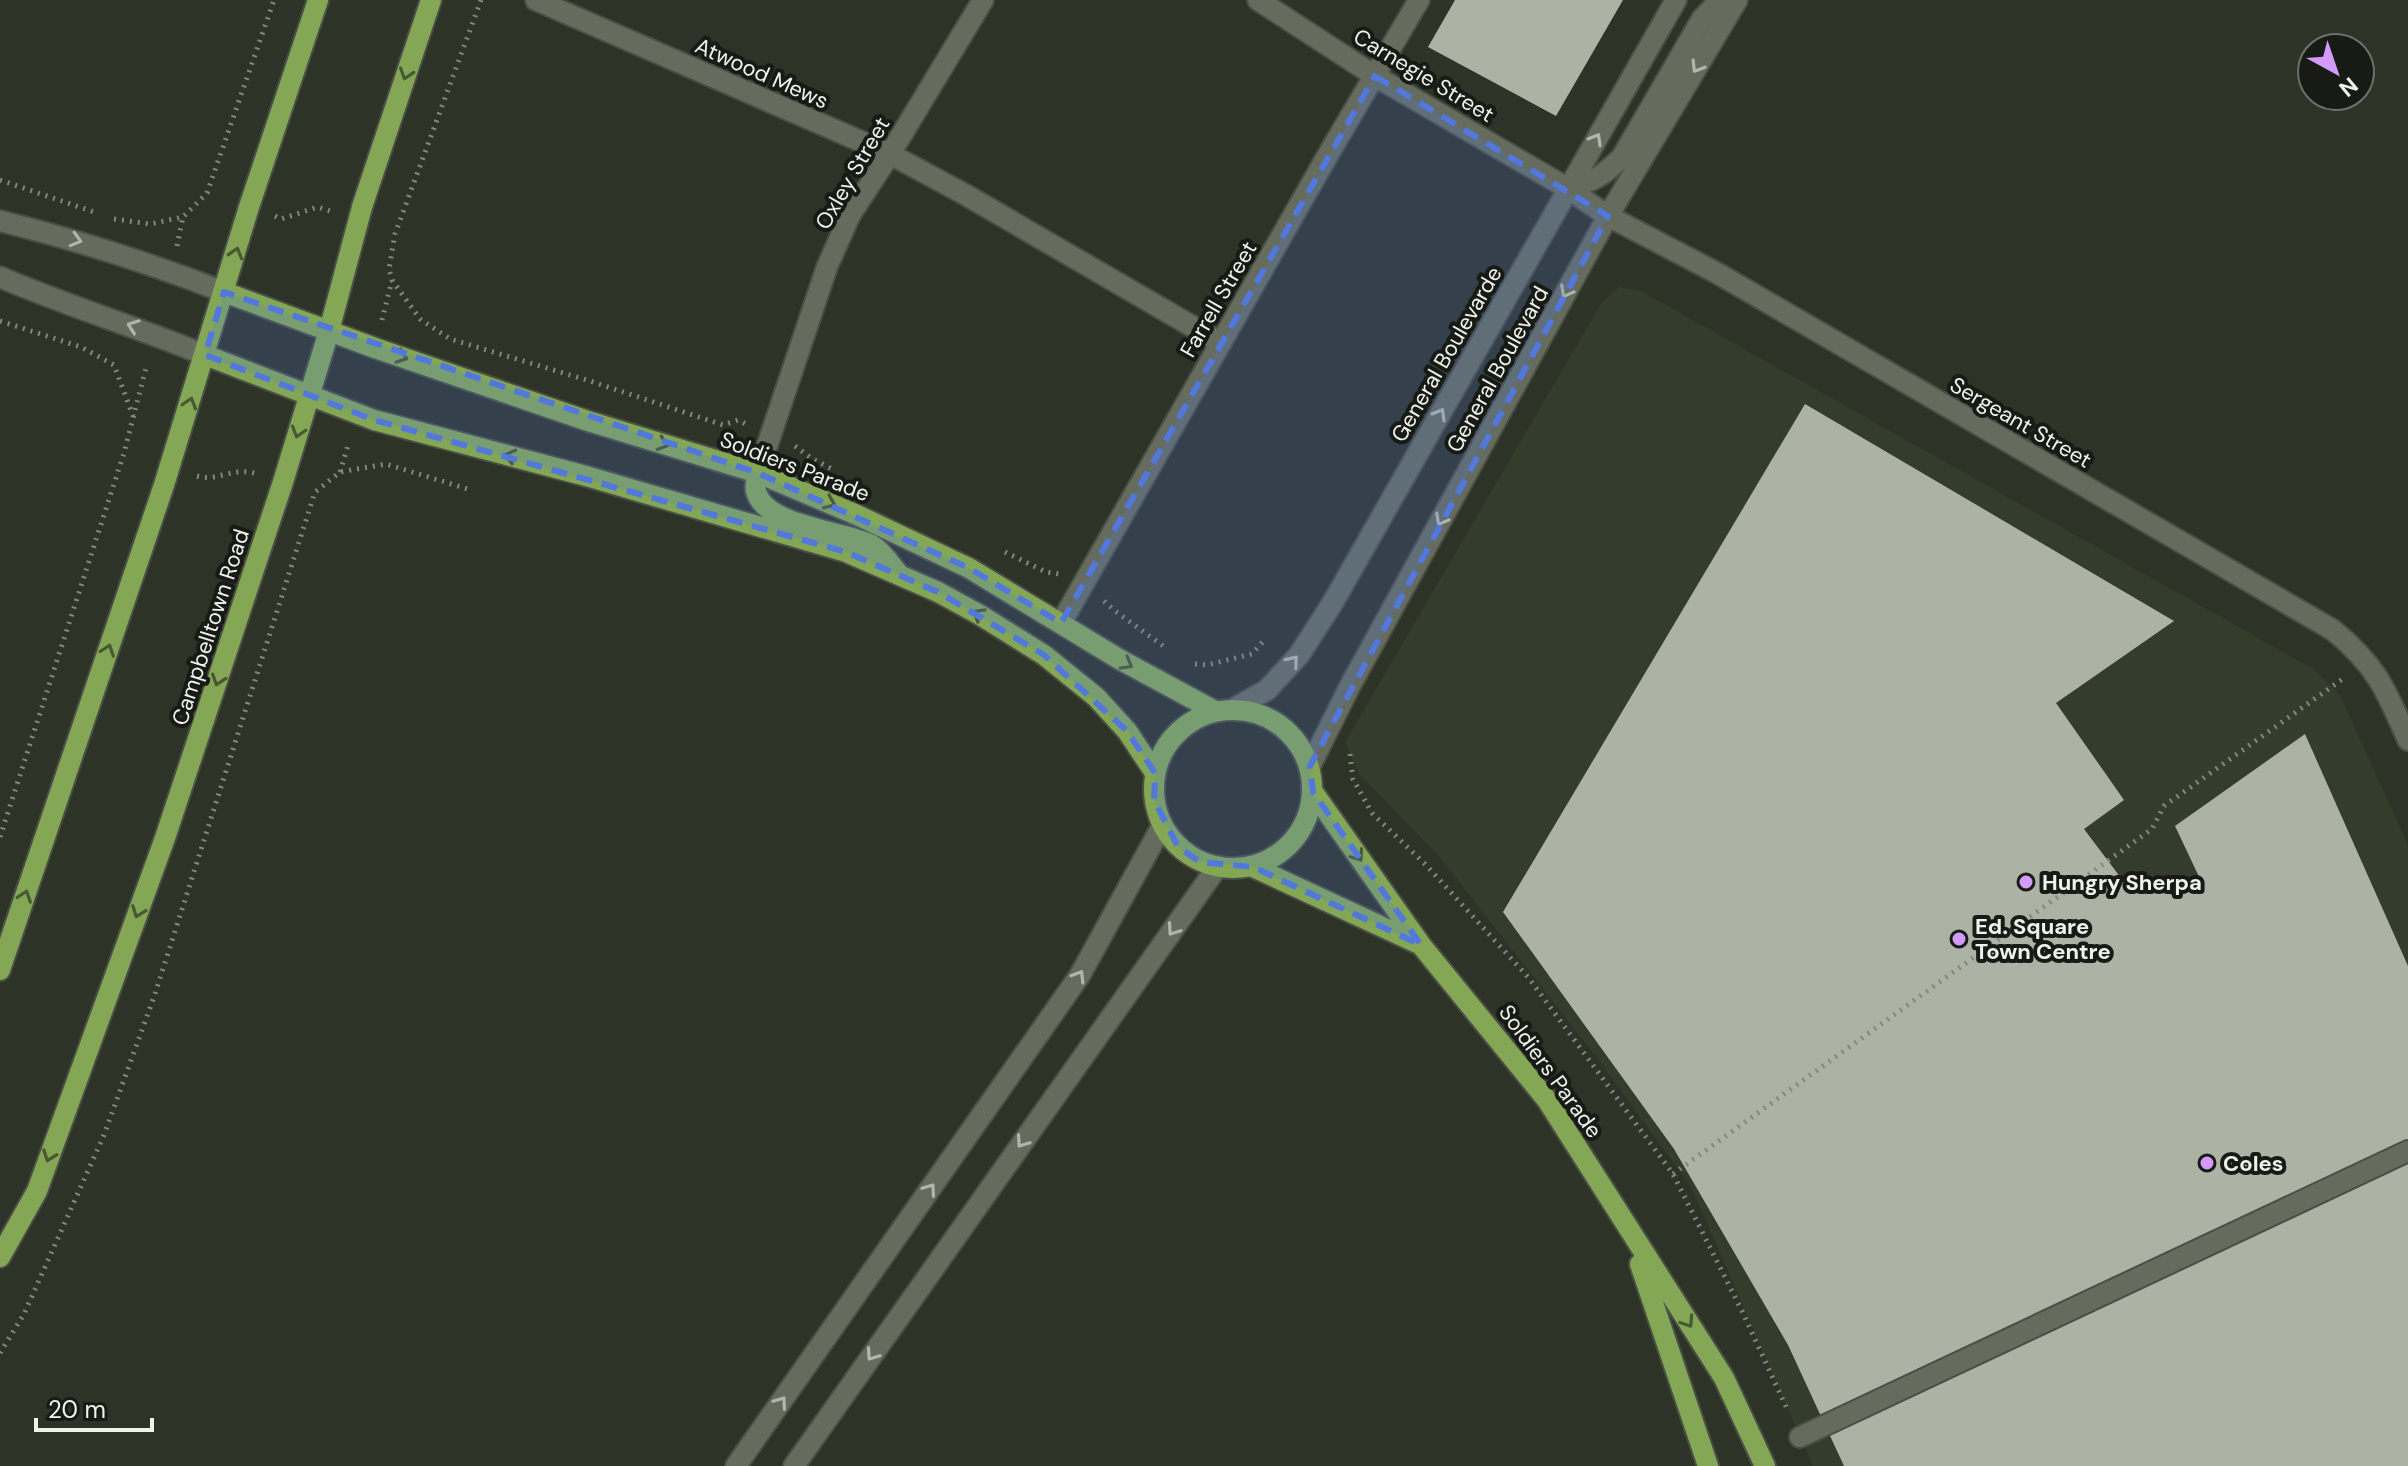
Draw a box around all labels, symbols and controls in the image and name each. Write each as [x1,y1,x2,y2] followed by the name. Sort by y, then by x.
[1348,22,1499,129] street label: Carnegie Street
[691,31,833,116] street label: Atwood Mews
[2296,32,2376,112] north arrow
[1691,58,1707,73] one-way arrow
[400,66,416,80] one-way arrow
[2333,71,2364,103] text: N
[809,112,896,235] street label: Oxley Street
[1586,133,1602,148] one-way arrow
[68,231,82,248] one-way arrow
[1174,236,1263,363] street label: Farrell Street
[227,247,243,261] one-way arrow
[1385,262,1507,446] street label: General Boulevarde
[1440,281,1554,457] street label: General Boulevard
[1561,283,1576,298] one-way arrow
[126,319,140,336] one-way arrow
[395,347,409,363] one-way arrow
[1945,370,2097,475] street label: Sergeant Street
[181,396,197,410] one-way arrow
[1430,408,1445,422] one-way arrow
[292,425,308,439] one-way arrow
[716,425,874,508] street label: Soldiers Parade
[655,435,669,451] one-way arrow
[504,449,518,465] one-way arrow
[822,494,836,510] one-way arrow
[1436,511,1451,526] one-way arrow
[165,525,256,729] street label: Campbelltown Road
[972,608,987,624] one-way arrow
[99,643,115,657] one-way arrow
[1118,654,1133,670] one-way arrow
[1283,656,1298,670] one-way arrow
[211,672,227,686] one-way arrow
[1348,847,1363,861] one-way arrow
[2042,868,2202,897] place label: Hungry Sherpa
[2017,873,2035,891] marker: Hungry Sherpa
[16,890,32,904] one-way arrow
[131,904,148,918] one-way arrow
[1975,912,2111,966] place label: Ed. Square Town Centre
[1168,922,1182,936] one-way arrow
[1950,930,1968,948] marker: Ed. Square Town Centre
[1069,970,1084,985] one-way arrow
[1492,999,1609,1144] street label: Soldiers Parade
[1018,1134,1032,1148] one-way arrow
[43,1148,59,1162] one-way arrow
[2223,1149,2283,1178] place label: Coles
[2198,1154,2216,1172] marker: Coles
[920,1184,935,1198] one-way arrow
[1678,1314,1693,1328] one-way arrow
[867,1346,882,1360] one-way arrow
[36,1382,152,1432] scale bar
[48,1394,106,1425] text: 20 m
[771,1397,786,1411] one-way arrow

